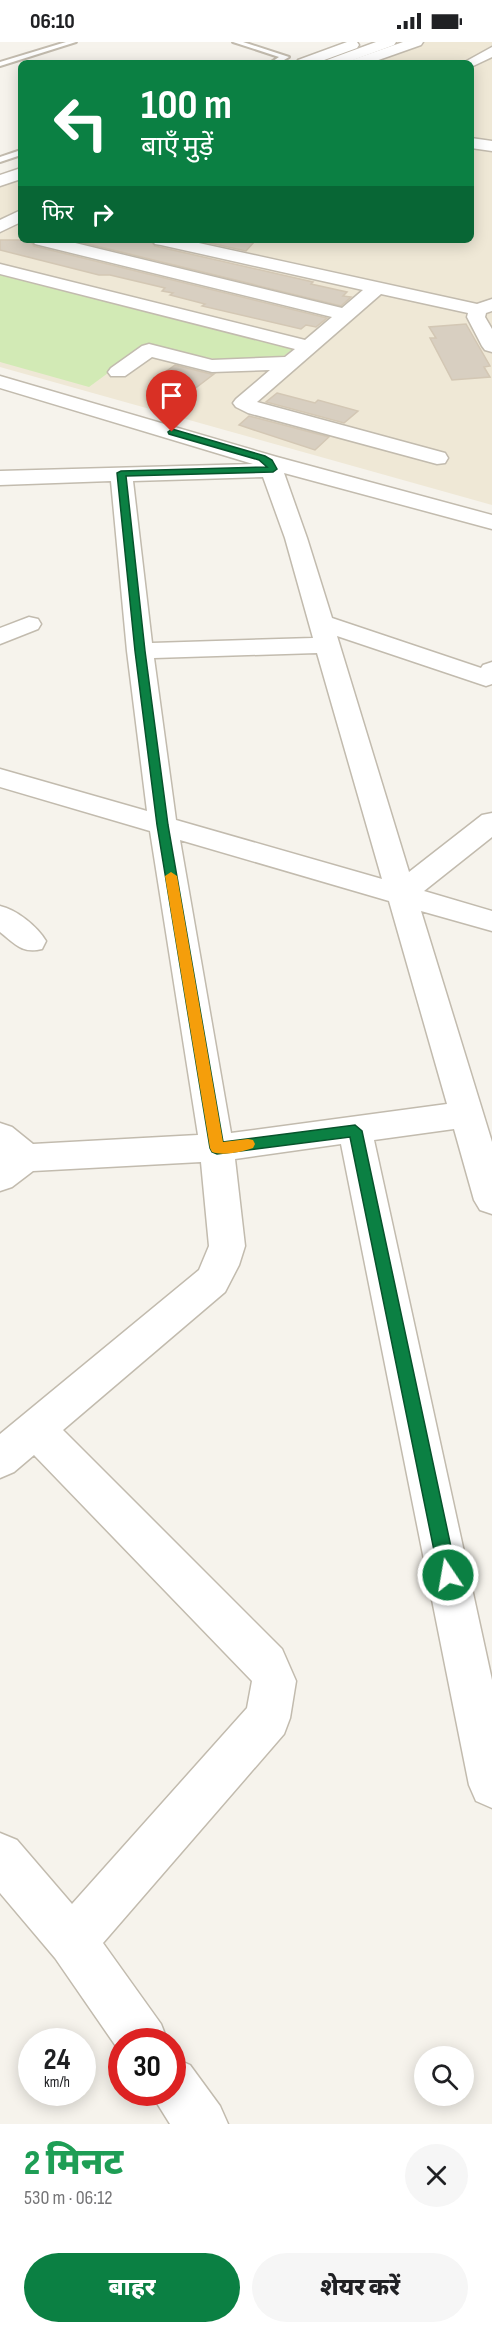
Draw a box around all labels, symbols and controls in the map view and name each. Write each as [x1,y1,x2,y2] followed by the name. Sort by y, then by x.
[30,8,75,35] text: 06:10
[141,80,232,131] text: 100 m
[42,84,120,162] icon: left
[141,131,213,163] text: बाएँ मुड़ें
[86,198,119,231] icon: right
[42,200,74,227] text: फिर
[146,370,197,432] pin
[155,379,188,412] icon: arrive
[416,1543,480,1607] position arrow
[108,2028,186,2106] speed limit sign: 30
[44,2042,70,2078] text: 24
[414,2046,474,2106] map controls
[414,2046,474,2106] button: search
[44,2073,70,2092] text: km/h
[24,2142,123,2185] text: 2 मिनट
[405,2144,468,2207] button: close
[24,2186,113,2210] text: 530 m · 06:12
[24,2253,240,2322] button: बाहर
[252,2253,468,2322] button: शेयर करें

